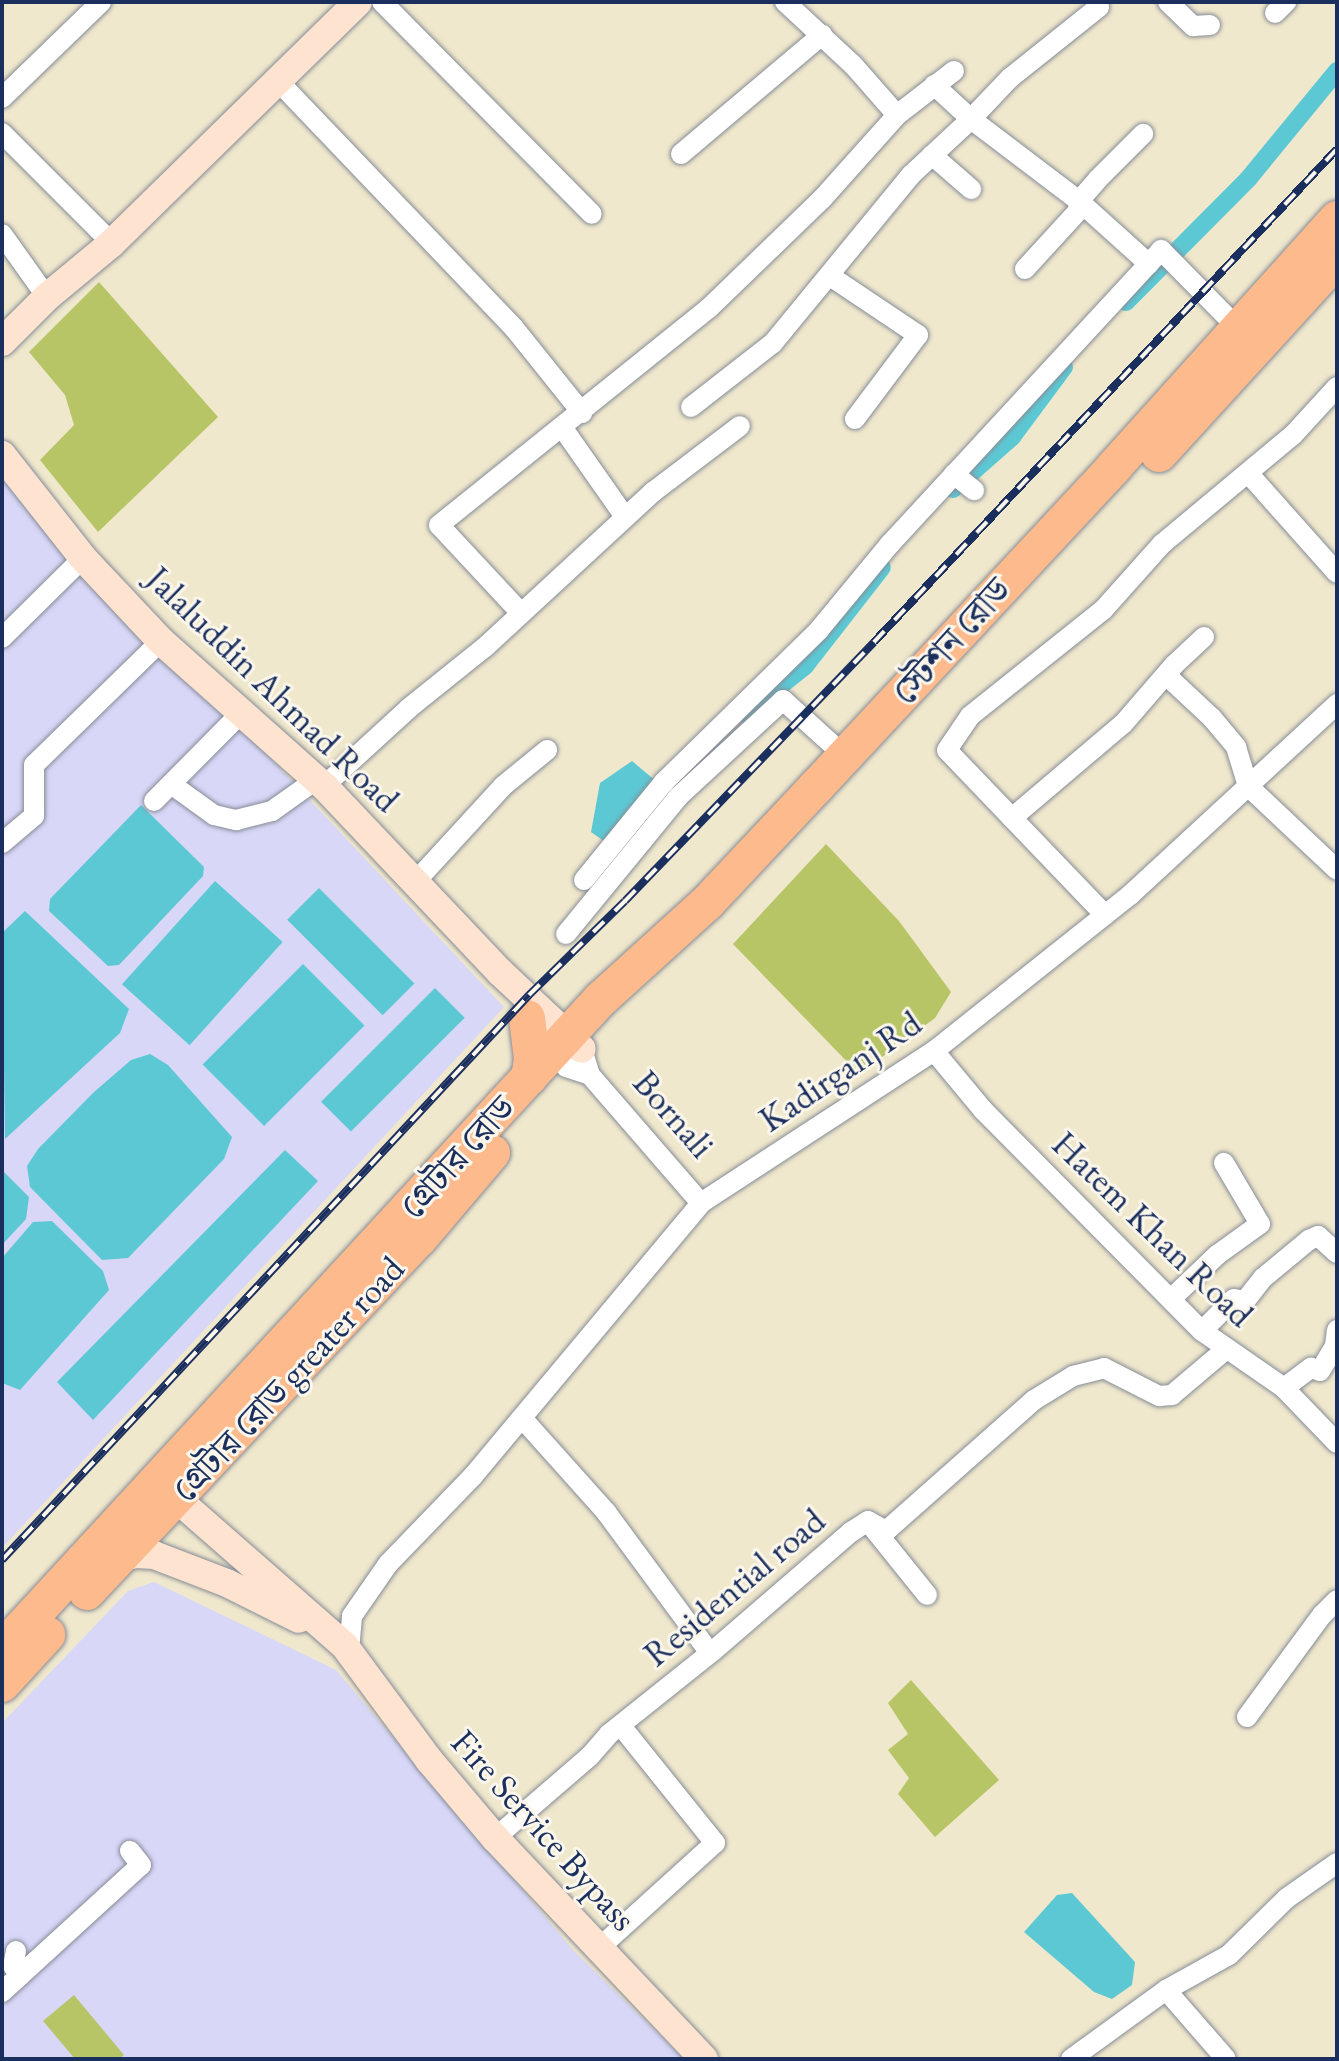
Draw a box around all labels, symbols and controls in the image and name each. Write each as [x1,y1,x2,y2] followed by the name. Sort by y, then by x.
[137,557,409,821] street label: Jalaluddin Ahmad Road
[883,569,1019,713] street label: স্টেশন রোড
[751,1001,929,1141] street label: Kadirganj Rd
[624,1061,724,1167] street label: Bornali
[390,1086,524,1228] street label: গ্রেটার রোড
[1043,1122,1263,1336] street label: Hatem Khan Road
[163,1247,413,1511] street label: গ্রেটার রোড greater road
[635,1499,833,1675] street label: Residential road
[442,1721,646,1939] street label: Fire Service Bypass

